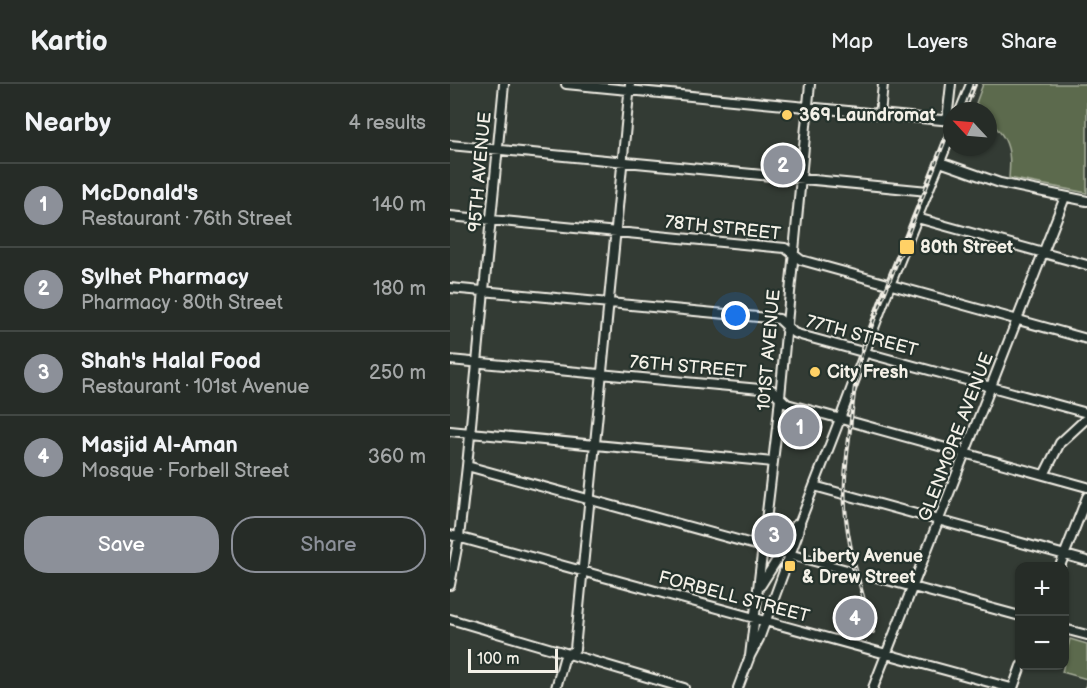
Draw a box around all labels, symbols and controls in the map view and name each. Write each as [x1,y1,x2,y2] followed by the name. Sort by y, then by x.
[30,25,108,58] text: Kartio
[831,29,873,54] text: Map
[906,29,968,54] text: Layers
[1001,29,1057,54] text: Share
[943,102,997,156] north arrow
[799,105,936,126] place label: 369 Laundromat
[24,108,111,139] text: Nearby
[780,108,794,122] marker: 369 Laundromat
[348,111,426,135] text: 4 results
[464,111,496,233] street label: 95TH AVENUE
[764,142,802,188] pin: 2
[81,180,198,207] text: McDonald's
[39,193,48,217] text: 1
[372,193,426,217] text: 140 m
[81,207,292,231] text: Restaurant · 76th Street
[664,211,782,245] street label: 78TH STREET
[920,237,1013,258] place label: 80th Street
[898,238,916,256] marker: 80th Street
[81,264,249,291] text: Sylhet Pharmacy
[38,277,49,301] text: 2
[373,277,426,301] text: 180 m
[753,288,785,412] street label: 101ST AVENUE
[81,291,283,315] text: Pharmacy · 80th Street
[721,301,750,330] your location
[804,311,920,361] street label: 77TH STREET
[81,348,261,375] text: Shah's Halal Food
[914,350,998,524] street label: GLENMORE AVENUE
[629,351,747,383] street label: 76TH STREET
[38,361,49,385] text: 3
[369,361,426,385] text: 250 m
[827,362,908,383] place label: City Fresh
[808,365,822,379] marker: City Fresh
[81,375,309,399] text: Restaurant · 101st Avenue
[780,404,820,450] pin: 1
[81,432,238,459] text: Masjid Al-Aman
[38,445,49,469] text: 4
[368,445,426,469] text: 360 m
[81,459,289,483] text: Mosque · Forbell Street
[754,512,794,558] pin: 3
[24,516,219,573] button: Save
[231,516,426,573] button: Share
[802,546,923,588] place label: Liberty Avenue & Drew Street
[783,559,797,573] marker: Liberty Avenue & Drew Street
[1015,562,1069,670] map controls
[1015,562,1069,616] button: +
[656,567,812,627] street label: FORBELL STREET
[836,596,874,640] pin: 4
[1015,616,1069,670] button: −
[468,646,558,674] scale bar
[477,650,520,669] text: 100 m

